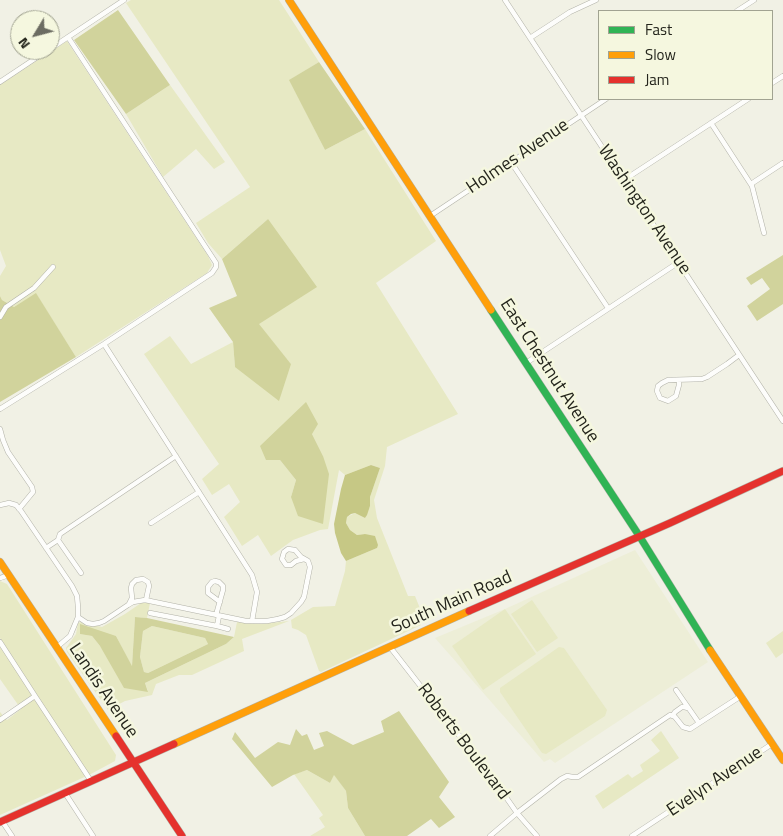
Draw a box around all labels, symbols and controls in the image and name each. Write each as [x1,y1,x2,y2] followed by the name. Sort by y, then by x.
[10,10,60,60] north arrow
[598,10,773,100] legend
[645,18,672,41] text: Fast
[12,34,35,54] text: N
[645,43,676,66] text: Slow
[645,68,669,91] text: Jam
[463,115,573,199] street label: Holmes Avenue
[593,141,695,279] street label: Washington Avenue
[495,295,603,447] street label: East Chestnut Avenue
[388,567,516,639] street label: South Main Road
[63,640,143,742] street label: Landis Avenue
[412,680,514,804] street label: Roberts Boulevard
[663,742,767,822] street label: Evelyn Avenue

